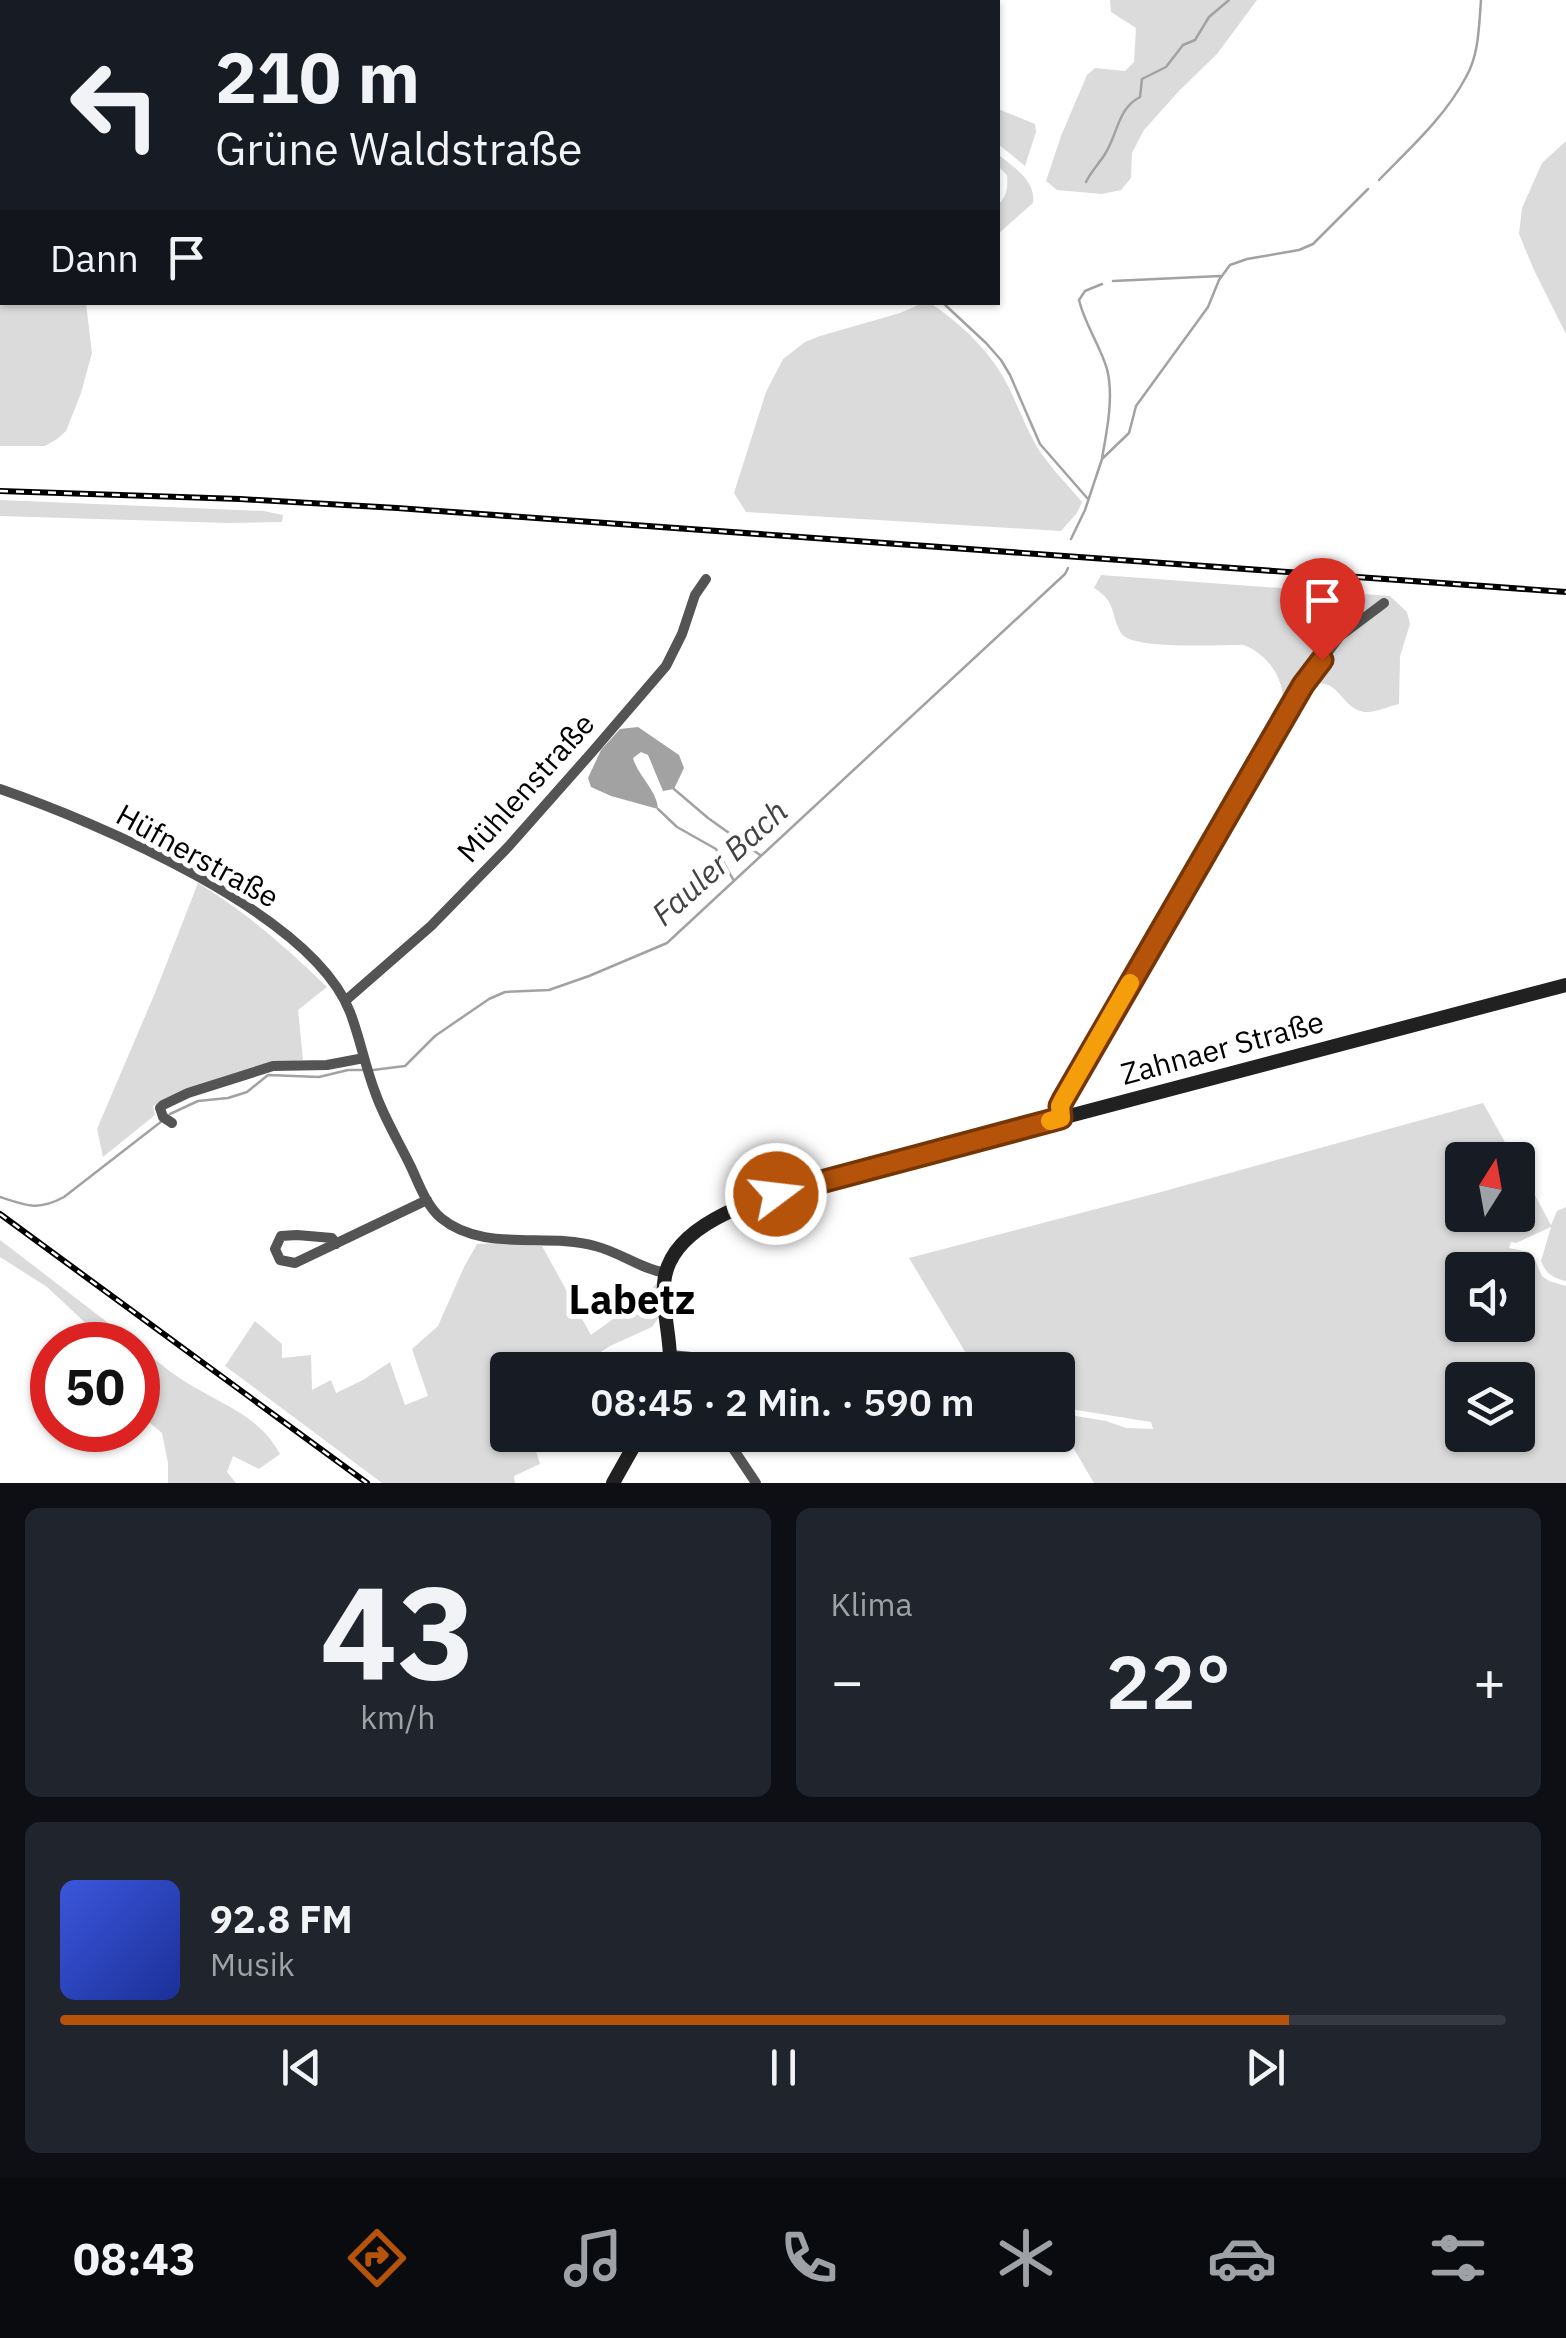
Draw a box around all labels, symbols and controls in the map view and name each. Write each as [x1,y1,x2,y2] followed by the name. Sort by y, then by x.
[215,31,420,122] text: 210 m
[50,40,180,170] icon: left
[215,119,583,177] text: Grüne Waldstraße
[159,230,214,285] icon: arrive
[50,233,139,282] text: Dann
[1280,558,1365,661] pin
[1295,573,1350,628] icon: arrive
[448,704,602,870] street label: Mühlenstraße
[642,790,796,934] water label: Fauler Bach
[110,794,286,916] street label: Hüfnerstraße
[1116,1001,1328,1093] street label: Zahnaer Straße
[724,1142,828,1246] position arrow
[1445,1142,1535,1232] north arrow
[1445,1142,1535,1452] map controls
[1445,1252,1535,1342] button: sound
[569,1273,695,1325] district label: Labetz
[30,1322,160,1452] speed limit sign: 50
[1445,1362,1535,1452] button: layers
[591,1377,974,1426] text: 08:45 · 2 Min. · 590 m
[320,1546,476,1715] text: 43
[831,1583,913,1625] text: Klima
[1106,1632,1231,1730] text: 22°
[831,1645,864,1716] text: −
[1473,1645,1506,1716] text: +
[360,1696,435,1738] text: km/h
[210,1894,353,1943] text: 92.8 FM
[210,1943,295,1985] text: Musik
[274,2040,329,2095] icon: previous
[756,2040,811,2095] icon: pause
[1238,2040,1293,2095] icon: next
[342,2223,412,2293] icon: directions
[558,2223,628,2293] icon: music
[774,2223,844,2293] icon: phone
[991,2223,1061,2293] icon: climate
[1207,2223,1277,2293] icon: car
[1423,2223,1493,2293] icon: filters
[73,2229,196,2287] text: 08:43

